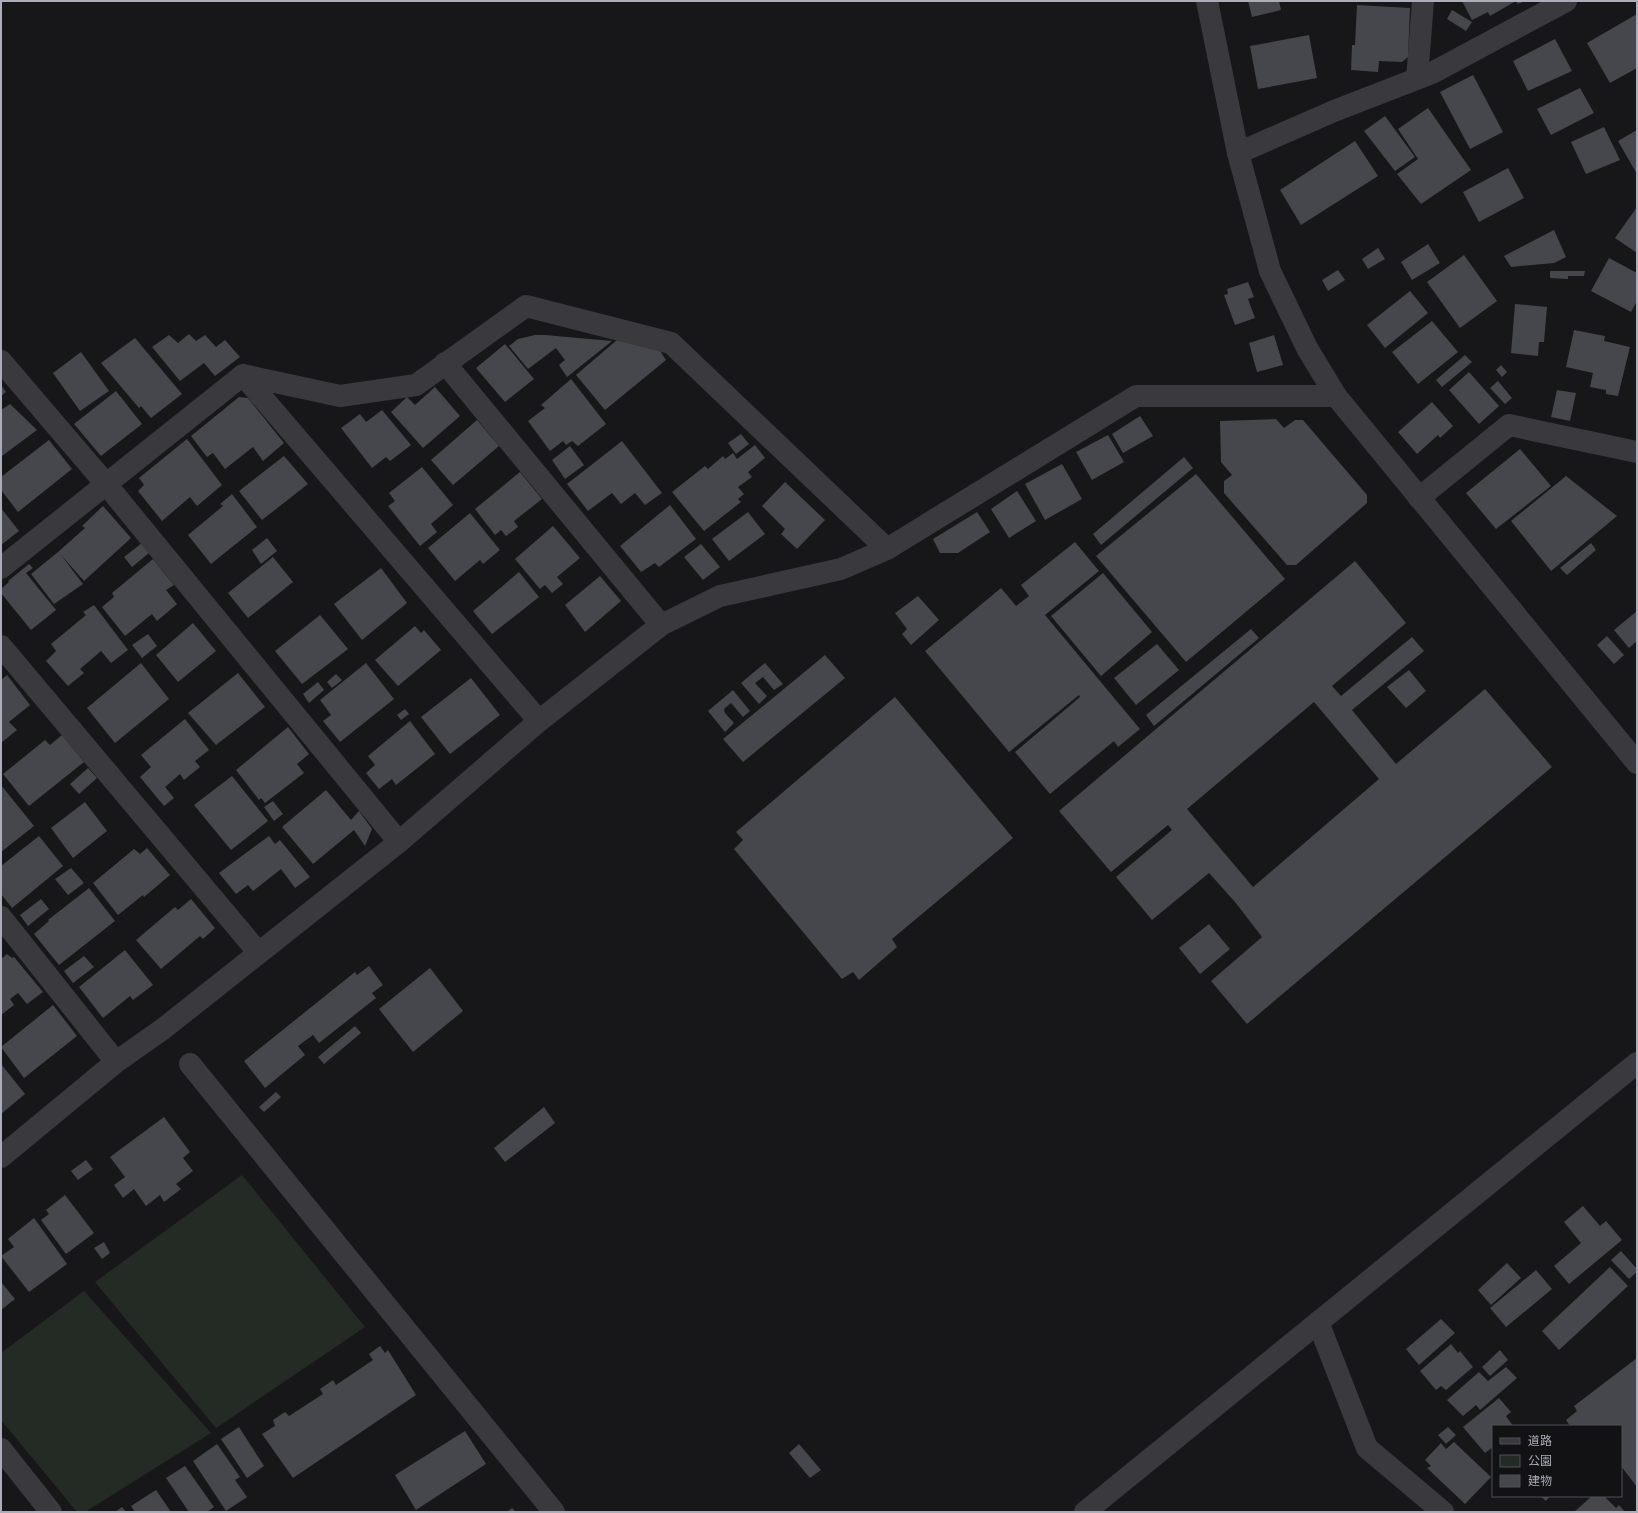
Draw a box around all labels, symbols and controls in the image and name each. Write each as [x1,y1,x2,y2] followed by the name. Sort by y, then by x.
[1492,1425,1622,1497] legend
[1528,1433,1552,1448] text: 道路
[1528,1453,1552,1468] text: 公園
[1528,1473,1552,1488] text: 建物

